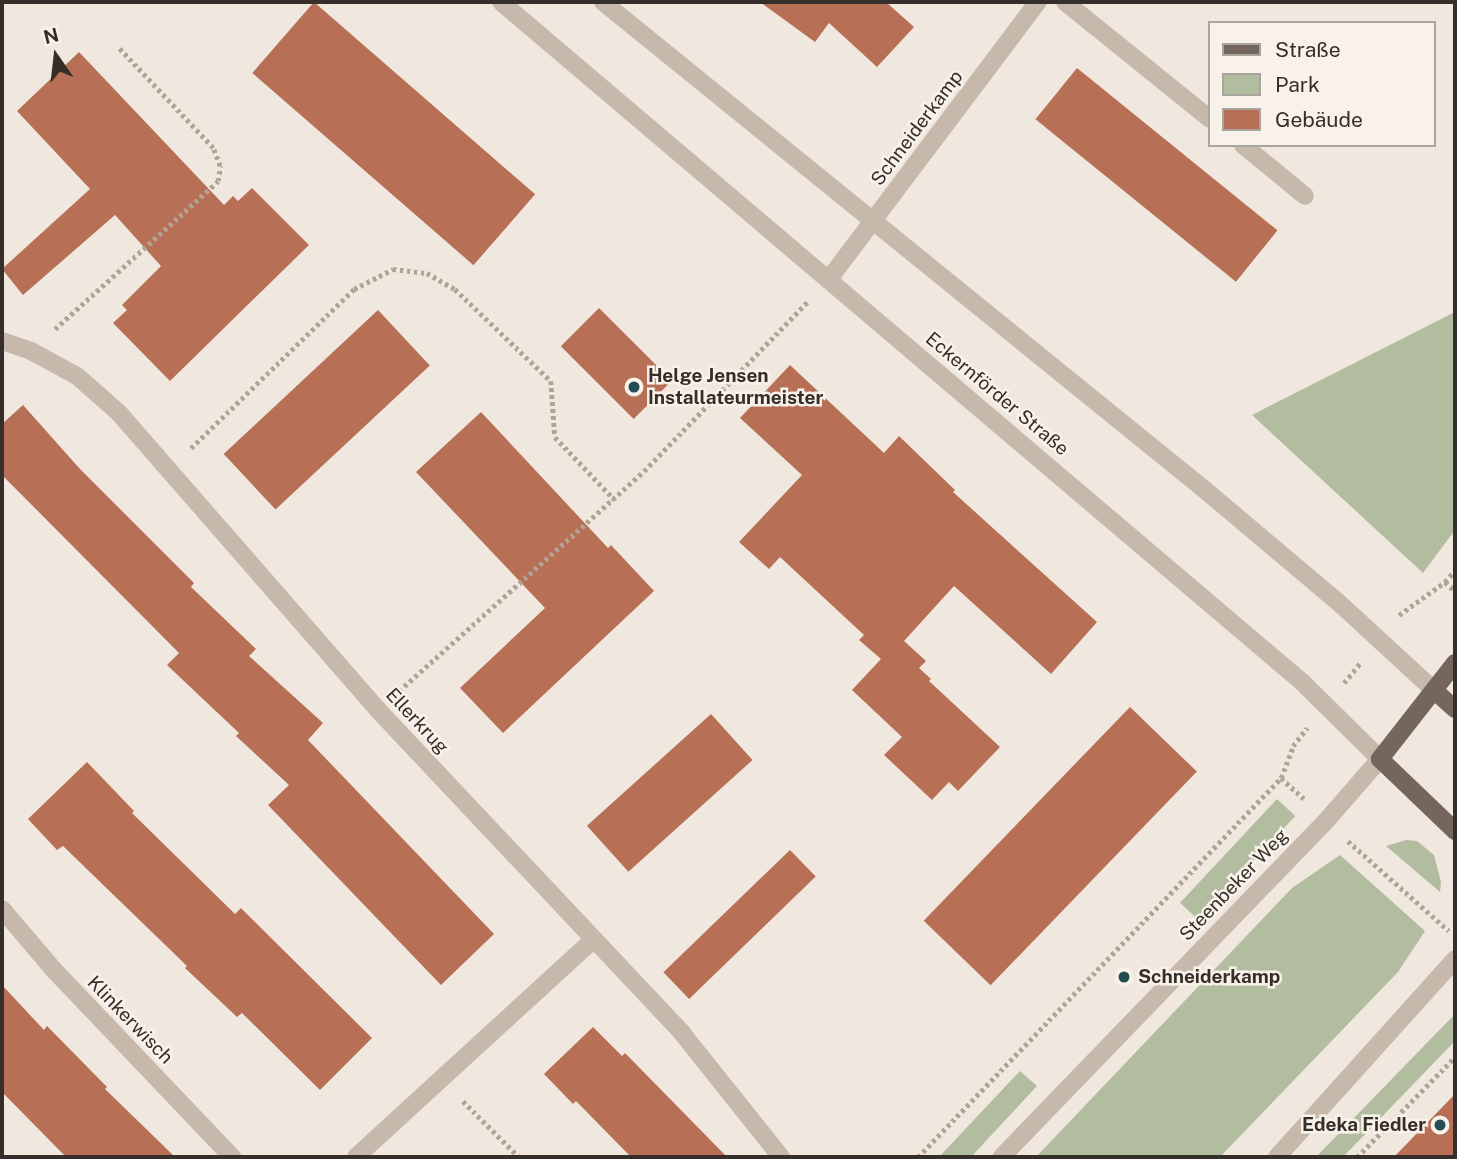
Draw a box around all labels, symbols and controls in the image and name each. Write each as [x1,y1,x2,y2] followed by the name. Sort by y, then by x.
[21,21,91,91] north arrow
[1208,21,1436,147] legend
[41,23,61,48] text: N
[1275,37,1341,62] text: Straße
[866,66,968,190] street label: Schneiderkamp
[1275,72,1320,97] text: Park
[1275,107,1363,132] text: Gebäude
[921,327,1073,461] street label: Eckernförder Straße
[648,365,823,409] place label: Helge Jensen Installateurmeister
[626,379,642,395] marker: Helge Jensen Installateurmeister
[381,683,453,759] street label: Ellerkrug
[1175,824,1293,946] street label: Steenbeker Weg
[1138,966,1280,988] place label: Schneiderkamp
[1116,969,1132,985] marker: Schneiderkamp
[82,971,178,1069] street label: Klinkerwisch
[1302,1114,1426,1136] place label: Edeka Fiedler
[1432,1117,1448,1133] marker: Edeka Fiedler

